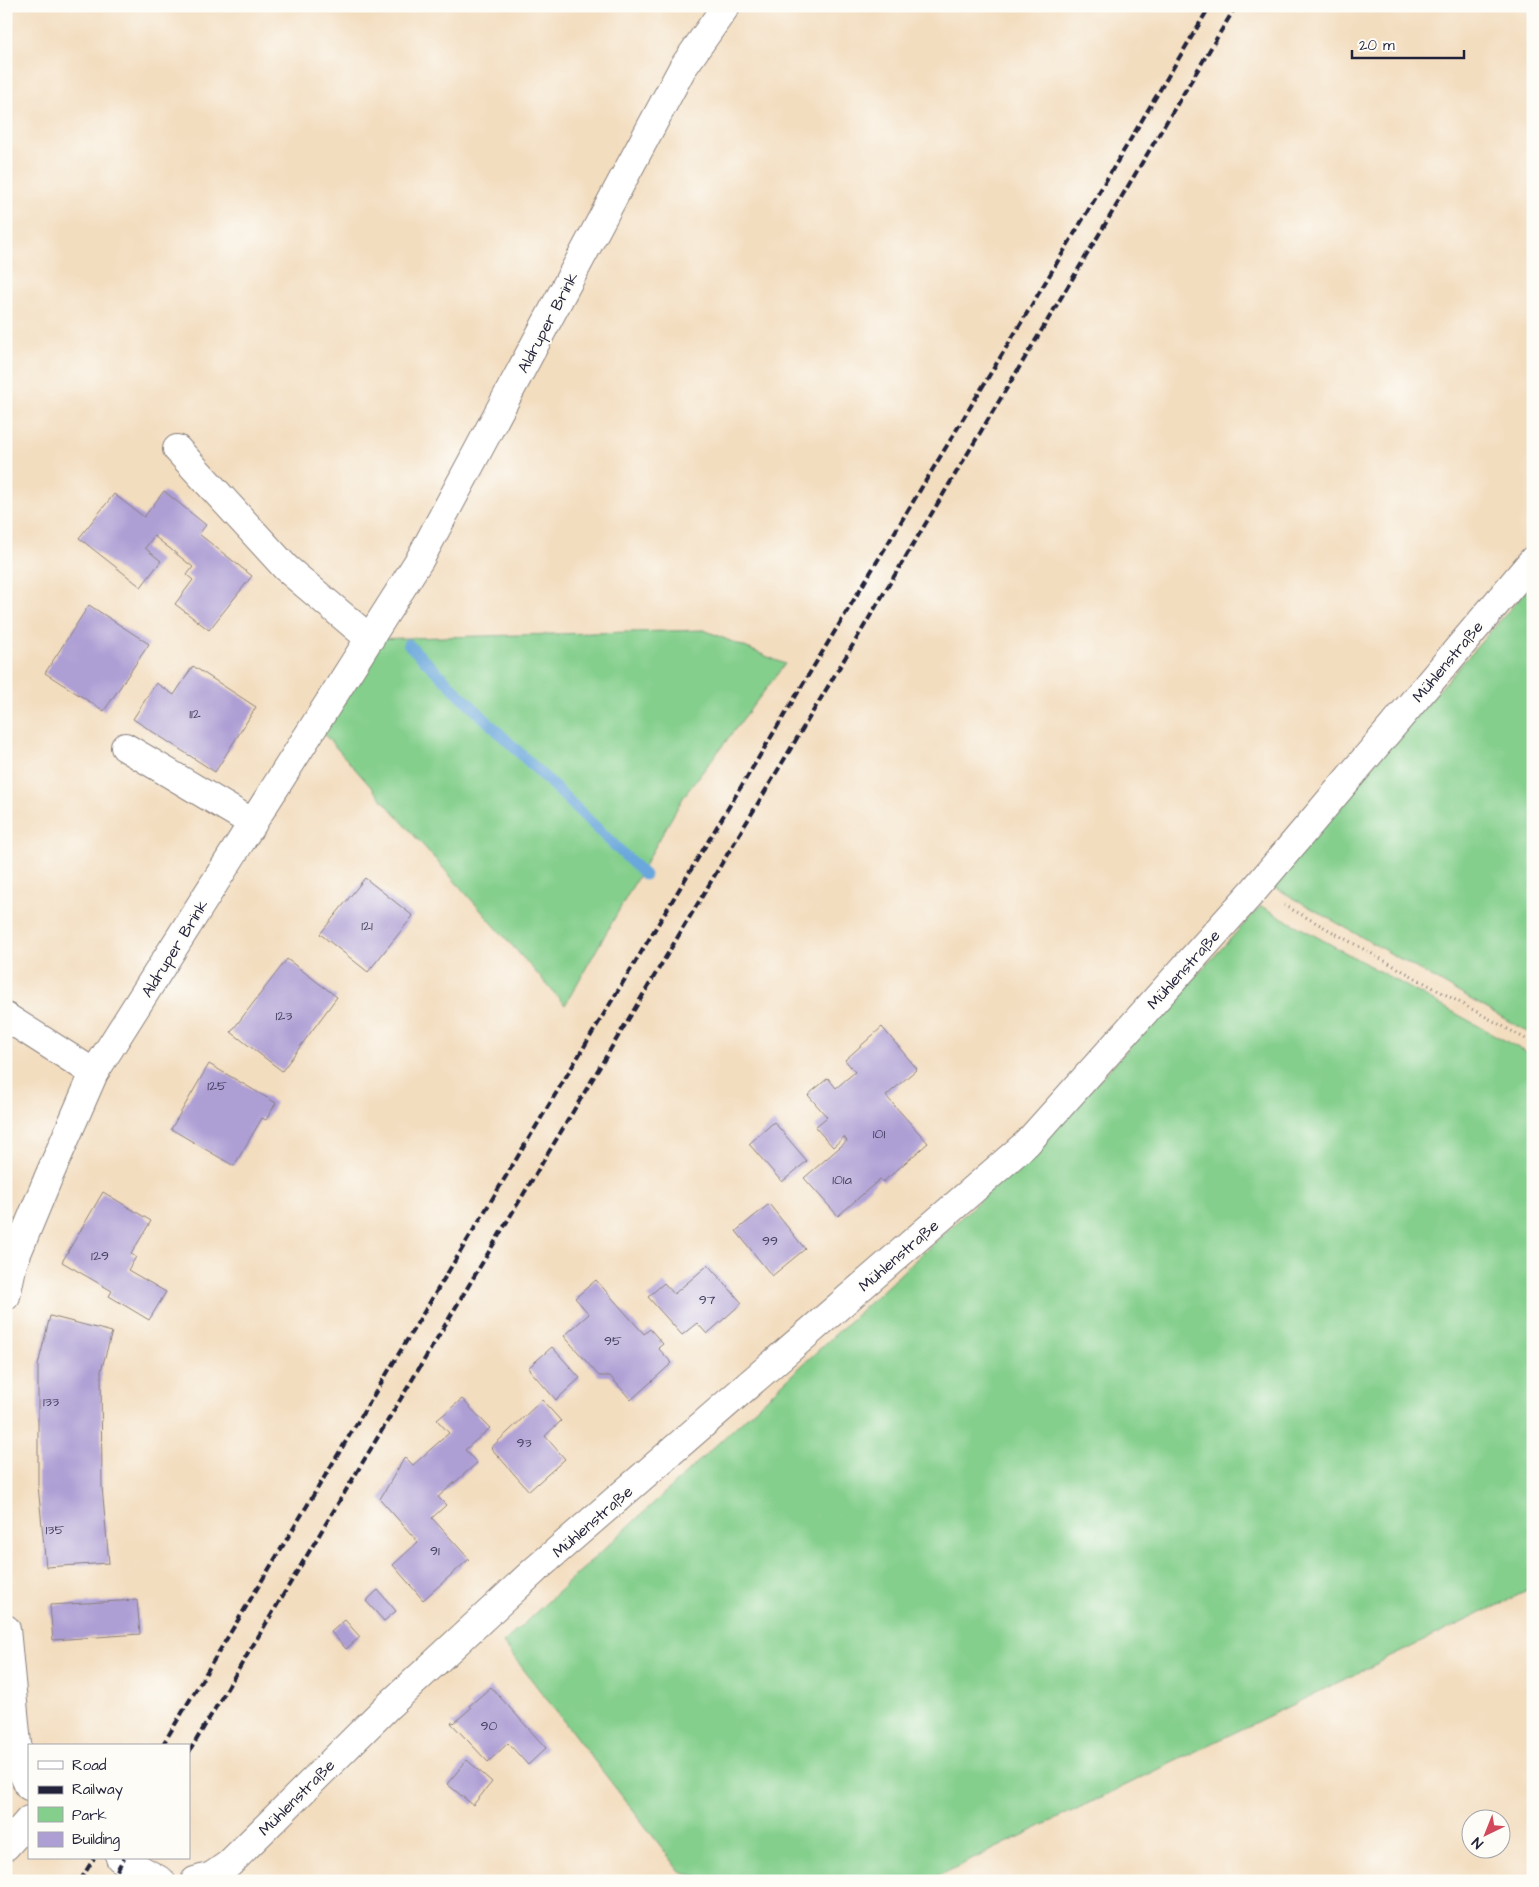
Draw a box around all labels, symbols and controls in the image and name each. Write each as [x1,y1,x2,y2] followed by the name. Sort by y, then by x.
[1352,28,1464,60] scale bar
[1359,35,1395,56] text: 20 m
[512,268,584,377] street label: Aldruper Brink
[1407,616,1489,707] street label: Mühlenstraße
[189,704,201,724] house number: 112
[136,895,214,1001] street label: Aldruper Brink
[361,916,373,936] house number: 121
[1142,925,1226,1014] street label: Mühlenstraße
[276,1006,292,1026] house number: 123
[207,1076,227,1096] house number: 125
[873,1124,885,1144] house number: 101
[832,1170,852,1190] house number: 101a
[854,1214,944,1297] street label: Mühlenstraße
[762,1231,778,1251] house number: 99
[91,1246,109,1266] house number: 129
[699,1290,716,1310] house number: 97
[604,1331,622,1351] house number: 95
[43,1392,59,1412] house number: 133
[516,1433,532,1453] house number: 93
[548,1480,638,1563] street label: Mühlenstraße
[46,1520,65,1540] house number: 135
[430,1541,440,1561] house number: 91
[481,1716,498,1736] house number: 90
[28,1744,190,1860] legend
[254,1754,340,1841] street label: Mühlenstraße
[72,1755,107,1776] text: Road
[72,1779,123,1801] text: Railway
[72,1805,107,1826] text: Park
[1462,1810,1512,1860] north arrow
[72,1829,120,1851] text: Building
[1468,1832,1488,1853] text: N

